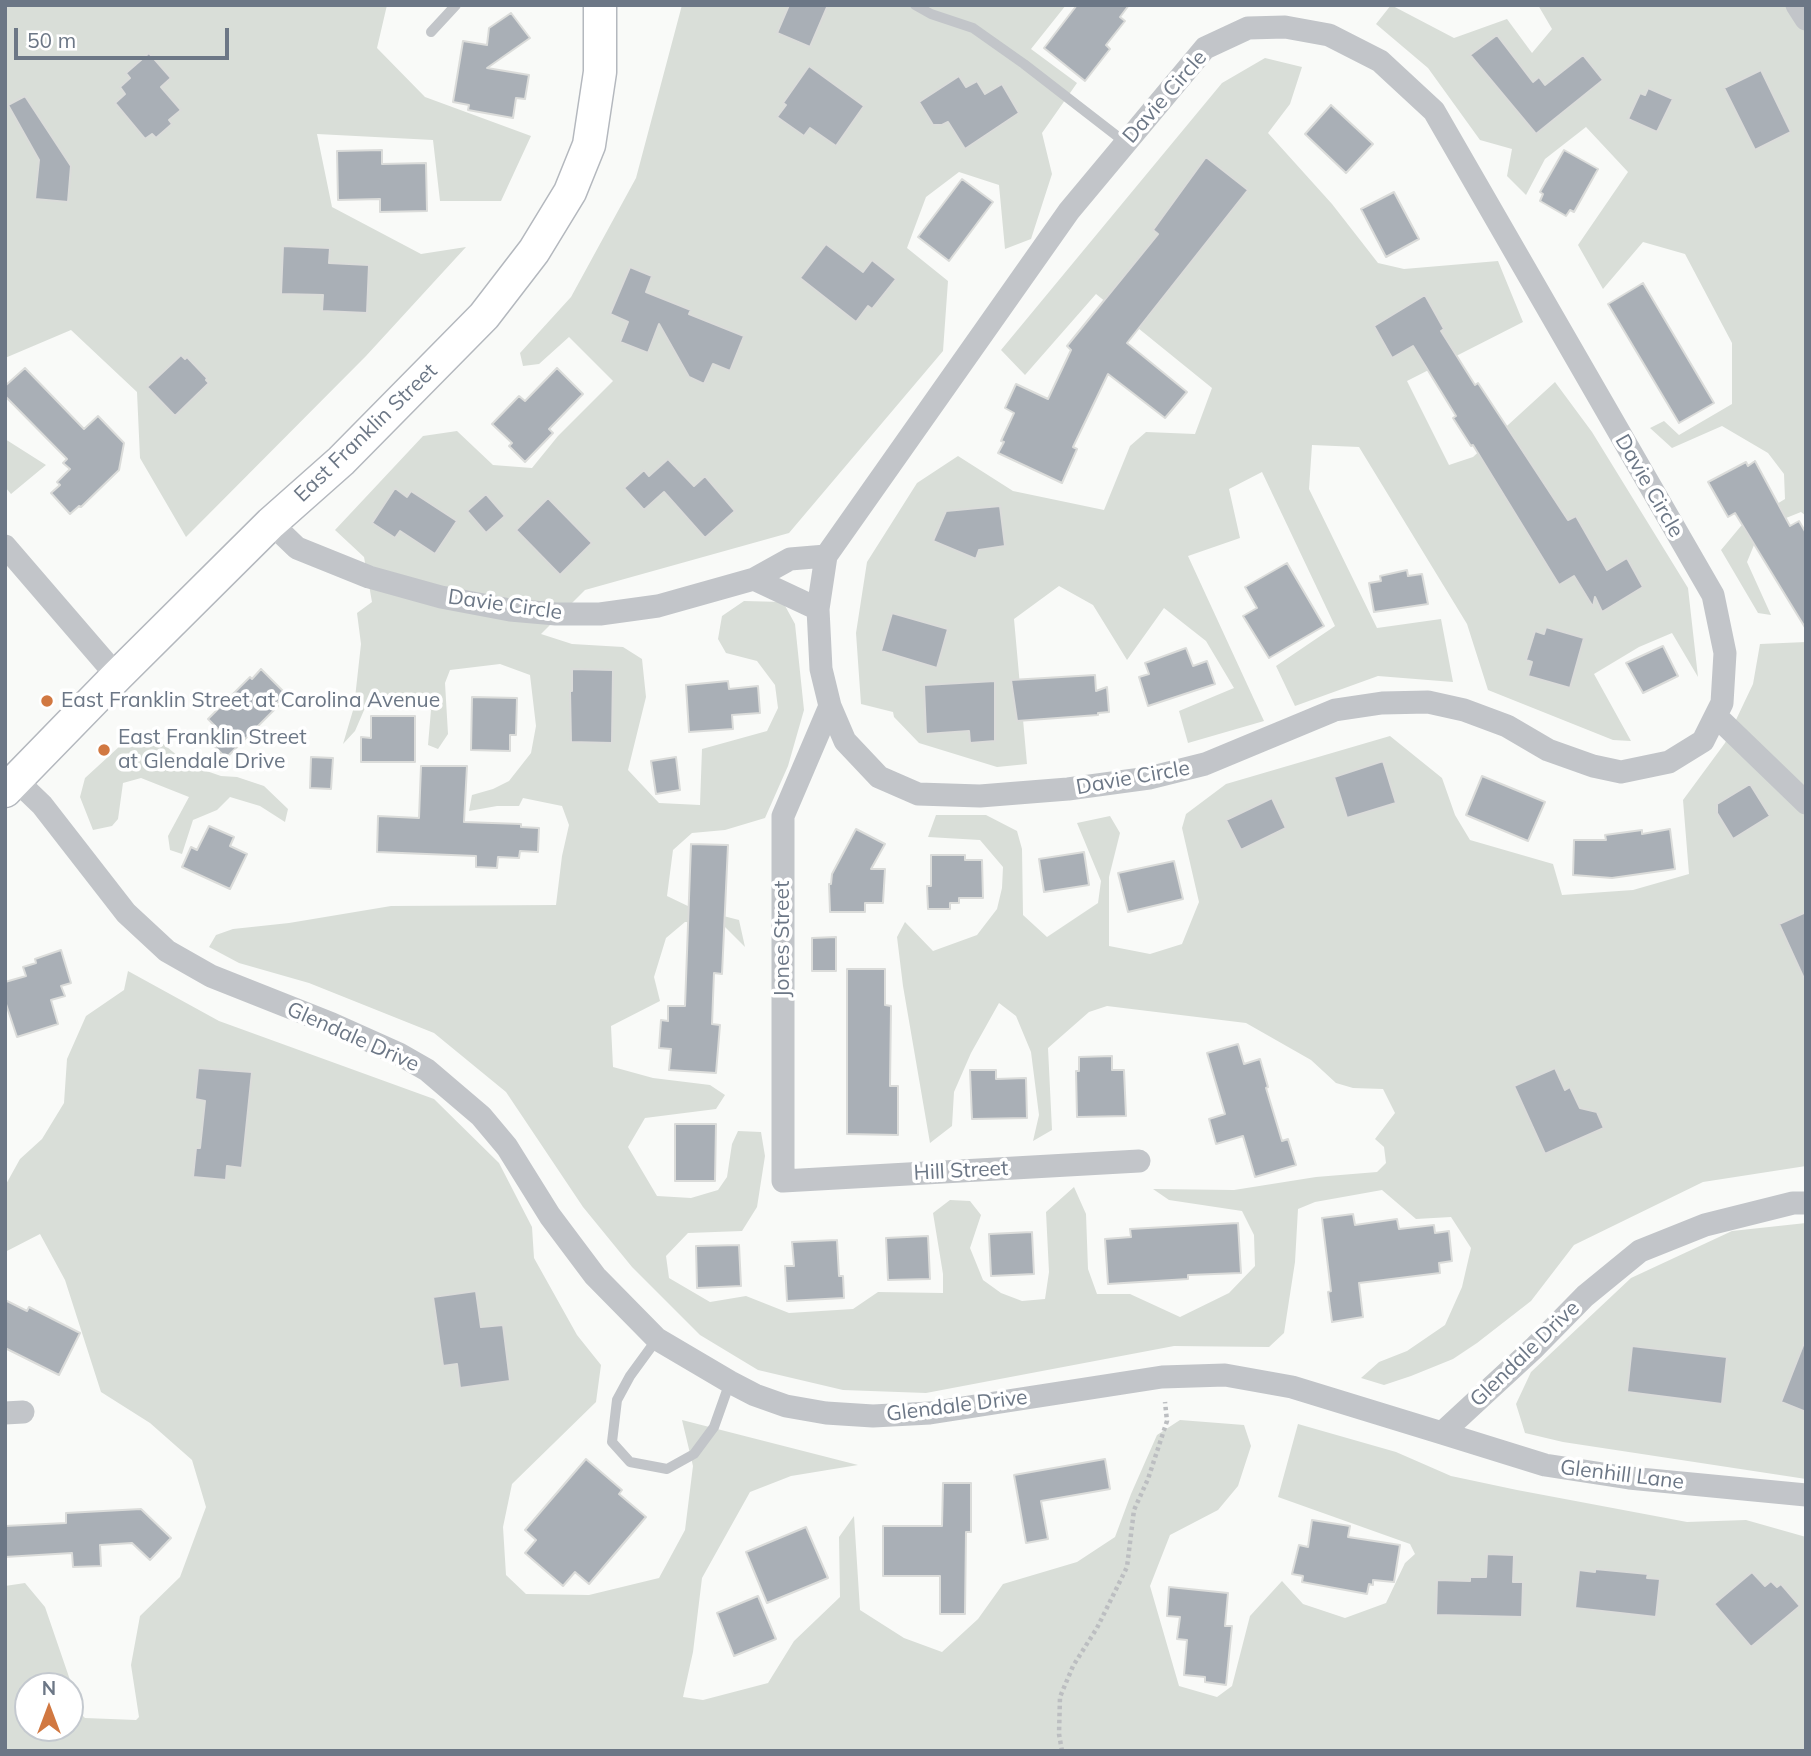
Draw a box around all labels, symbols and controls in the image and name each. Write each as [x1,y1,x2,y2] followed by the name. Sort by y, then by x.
[18,14,233,58] scale bar
[27,27,76,53] text: 50 m
[1118,45,1212,149] street label: Davie Circle
[289,358,443,508] street label: East Franklin Street
[1609,430,1689,542] street label: Davie Circle
[446,585,564,625] street label: Davie Circle
[61,688,440,714] place label: East Franklin Street at Carolina Avenue
[39,693,55,709] marker: East Franklin Street at Carolina Avenue
[118,725,307,775] place label: East Franklin Street at Glendale Drive
[96,742,112,758] marker: East Franklin Street at Glendale Drive
[1074,756,1192,800] street label: Davie Circle
[770,881,796,997] street label: Jones Street
[283,997,423,1077] street label: Glendale Drive
[913,1156,1009,1186] street label: Hill Street
[1465,1296,1585,1412] street label: Glendale Drive
[885,1385,1029,1427] street label: Glendale Drive
[1559,1455,1685,1495] street label: Glenhill Lane
[14,1672,84,1742] north arrow
[42,1676,56,1700] text: N

